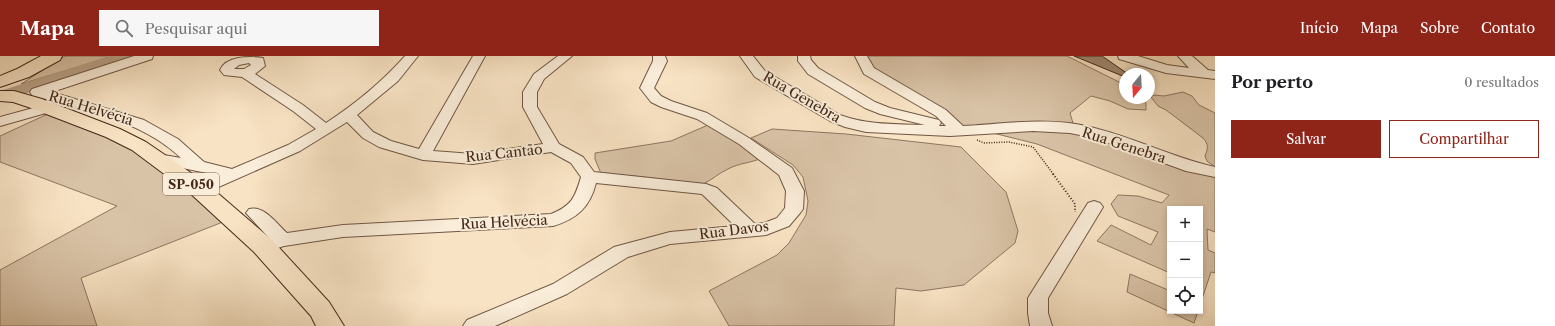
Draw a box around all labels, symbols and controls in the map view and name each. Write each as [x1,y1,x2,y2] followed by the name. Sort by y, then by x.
[99,10,379,46] search box
[20,17,75,40] text: Mapa
[113,17,135,39] icon: search
[145,19,247,38] text: Pesquisar aqui
[1300,19,1339,37] text: Início
[1361,19,1398,37] text: Mapa
[1420,19,1459,37] text: Sobre
[1481,19,1535,37] text: Contato
[760,67,845,127] street label: Rua Genebra
[1119,68,1155,104] north arrow
[1231,72,1313,92] text: Por perto
[1464,74,1539,90] text: 0 resultados
[47,87,136,130] street label: Rua Helvécia
[1231,120,1381,158] button: Salvar
[1389,120,1539,158] button: Compartilhar
[1080,123,1169,167] street label: Rua Genebra
[464,140,544,166] street label: Rua Cantão
[163,173,219,195] road number: SP-050
[1167,206,1203,314] map controls
[1167,206,1203,242] button: +
[460,211,549,233] street label: Rua Helvécia
[698,217,770,243] street label: Rua Davos
[1167,242,1203,278] button: −
[1167,278,1203,314] button: locate

